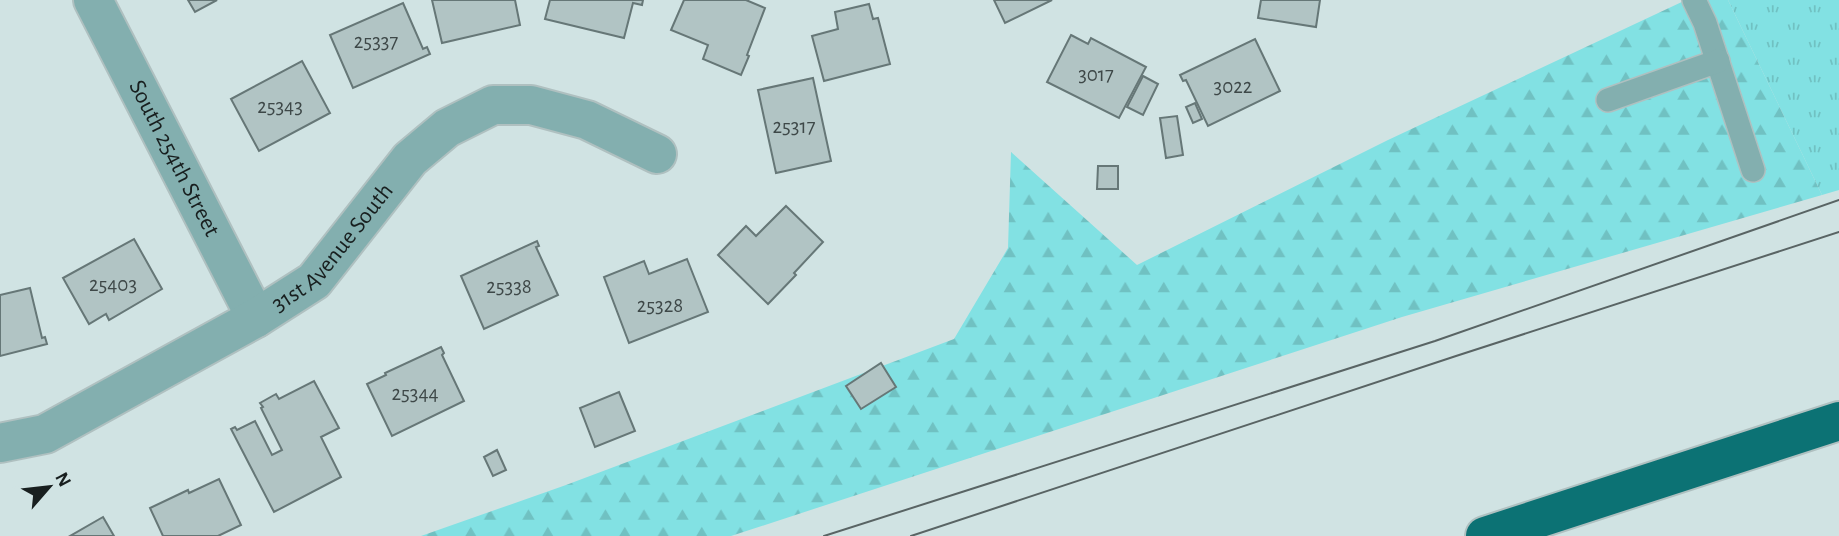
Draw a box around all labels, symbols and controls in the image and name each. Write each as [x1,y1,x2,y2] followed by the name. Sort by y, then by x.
[354,31,398,52] house number: 25337
[1078,64,1114,85] house number: 3017
[124,76,224,241] street label: South 254th Street
[1214,76,1252,97] house number: 3022
[257,96,303,117] house number: 25343
[773,116,816,137] house number: 25317
[268,179,398,317] street label: 31st Avenue South
[89,274,137,295] house number: 25403
[486,276,532,297] house number: 25338
[637,295,683,316] house number: 25328
[391,383,439,404] house number: 25344
[14,452,84,522] north arrow
[51,469,74,490] text: N

